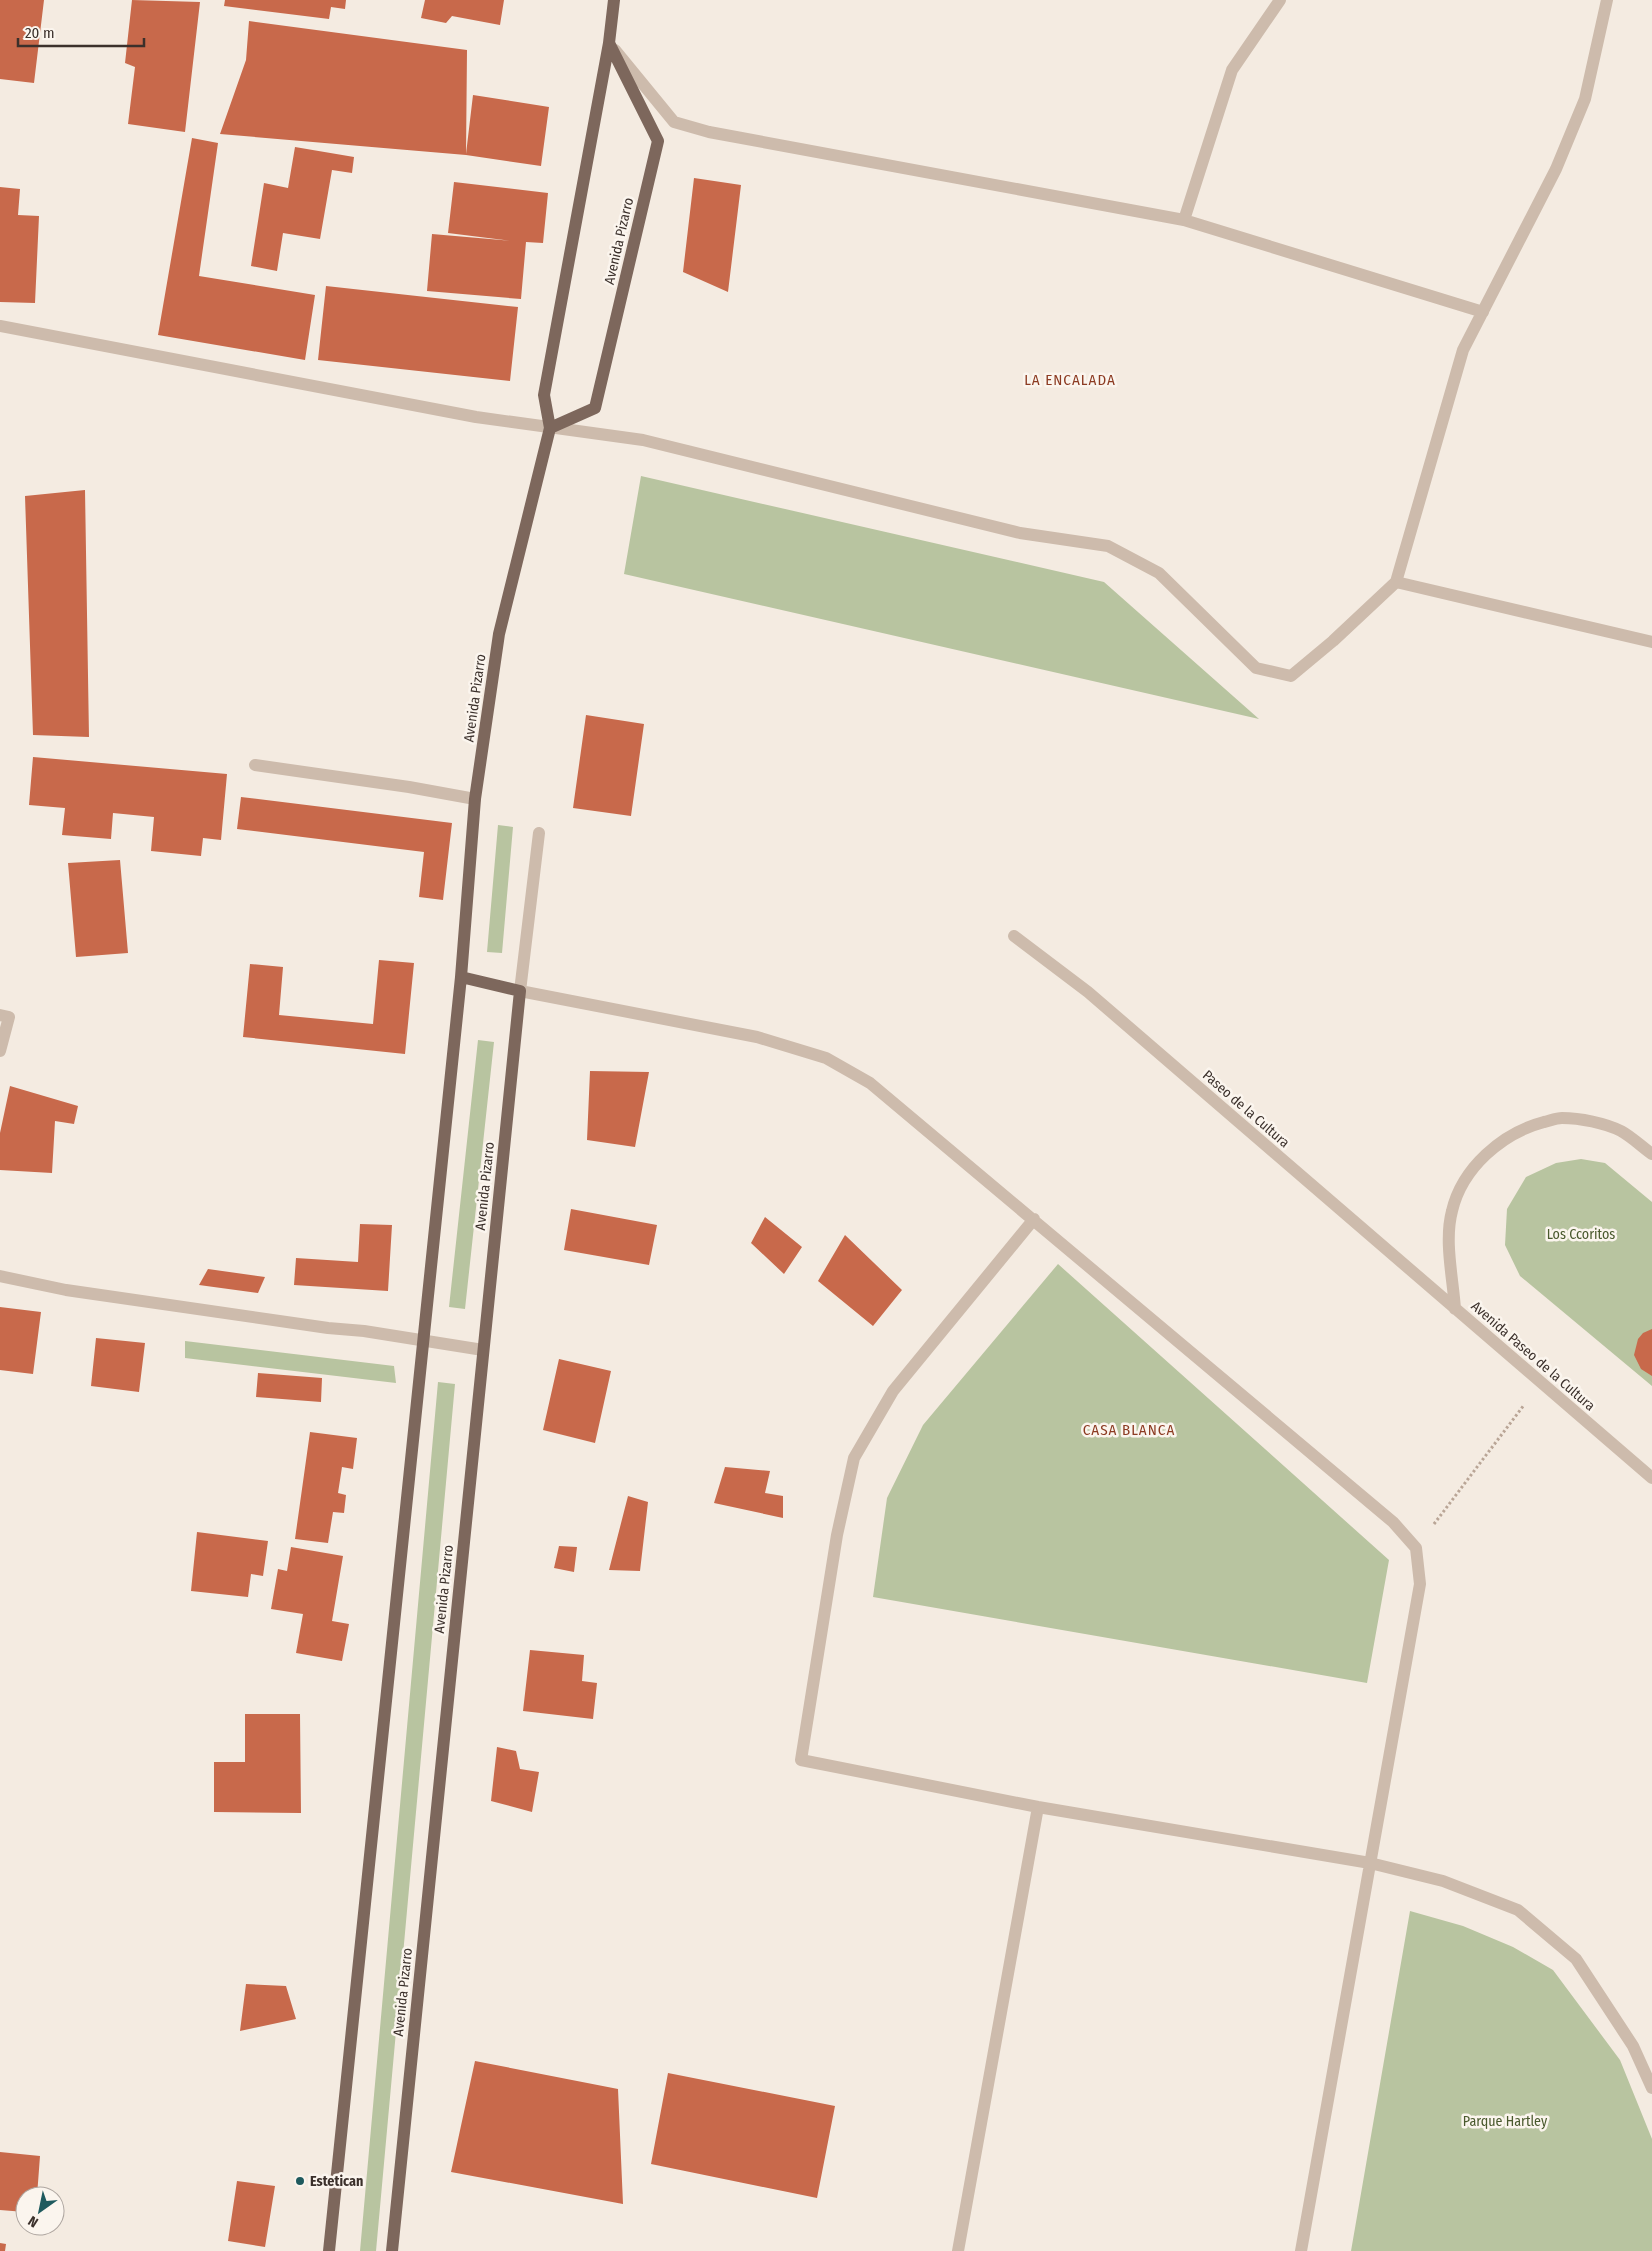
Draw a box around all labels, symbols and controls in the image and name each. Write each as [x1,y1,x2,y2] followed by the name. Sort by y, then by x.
[18,15,144,47] scale bar
[25,24,55,42] text: 20 m
[601,196,637,286] street label: Avenida Pizarro
[1024,371,1116,389] district label: LA ENCALADA
[460,653,490,743] street label: Avenida Pizarro
[1199,1067,1293,1151] street label: Paseo de la Cultura
[472,1141,498,1231] street label: Avenida Pizarro
[1547,1226,1615,1243] park label: Los Ccoritos
[1468,1298,1598,1414] street label: Avenida Paseo de la Cultura
[1083,1421,1175,1439] district label: CASA BLANCA
[431,1544,457,1634] street label: Avenida Pizarro
[390,1947,416,2037] street label: Avenida Pizarro
[1463,2113,1548,2130] park label: Parque Hartley
[310,2173,363,2190] place label: Estetican
[294,2175,306,2187] marker: Estetican
[15,2186,65,2236] north arrow
[25,2212,41,2231] text: N

